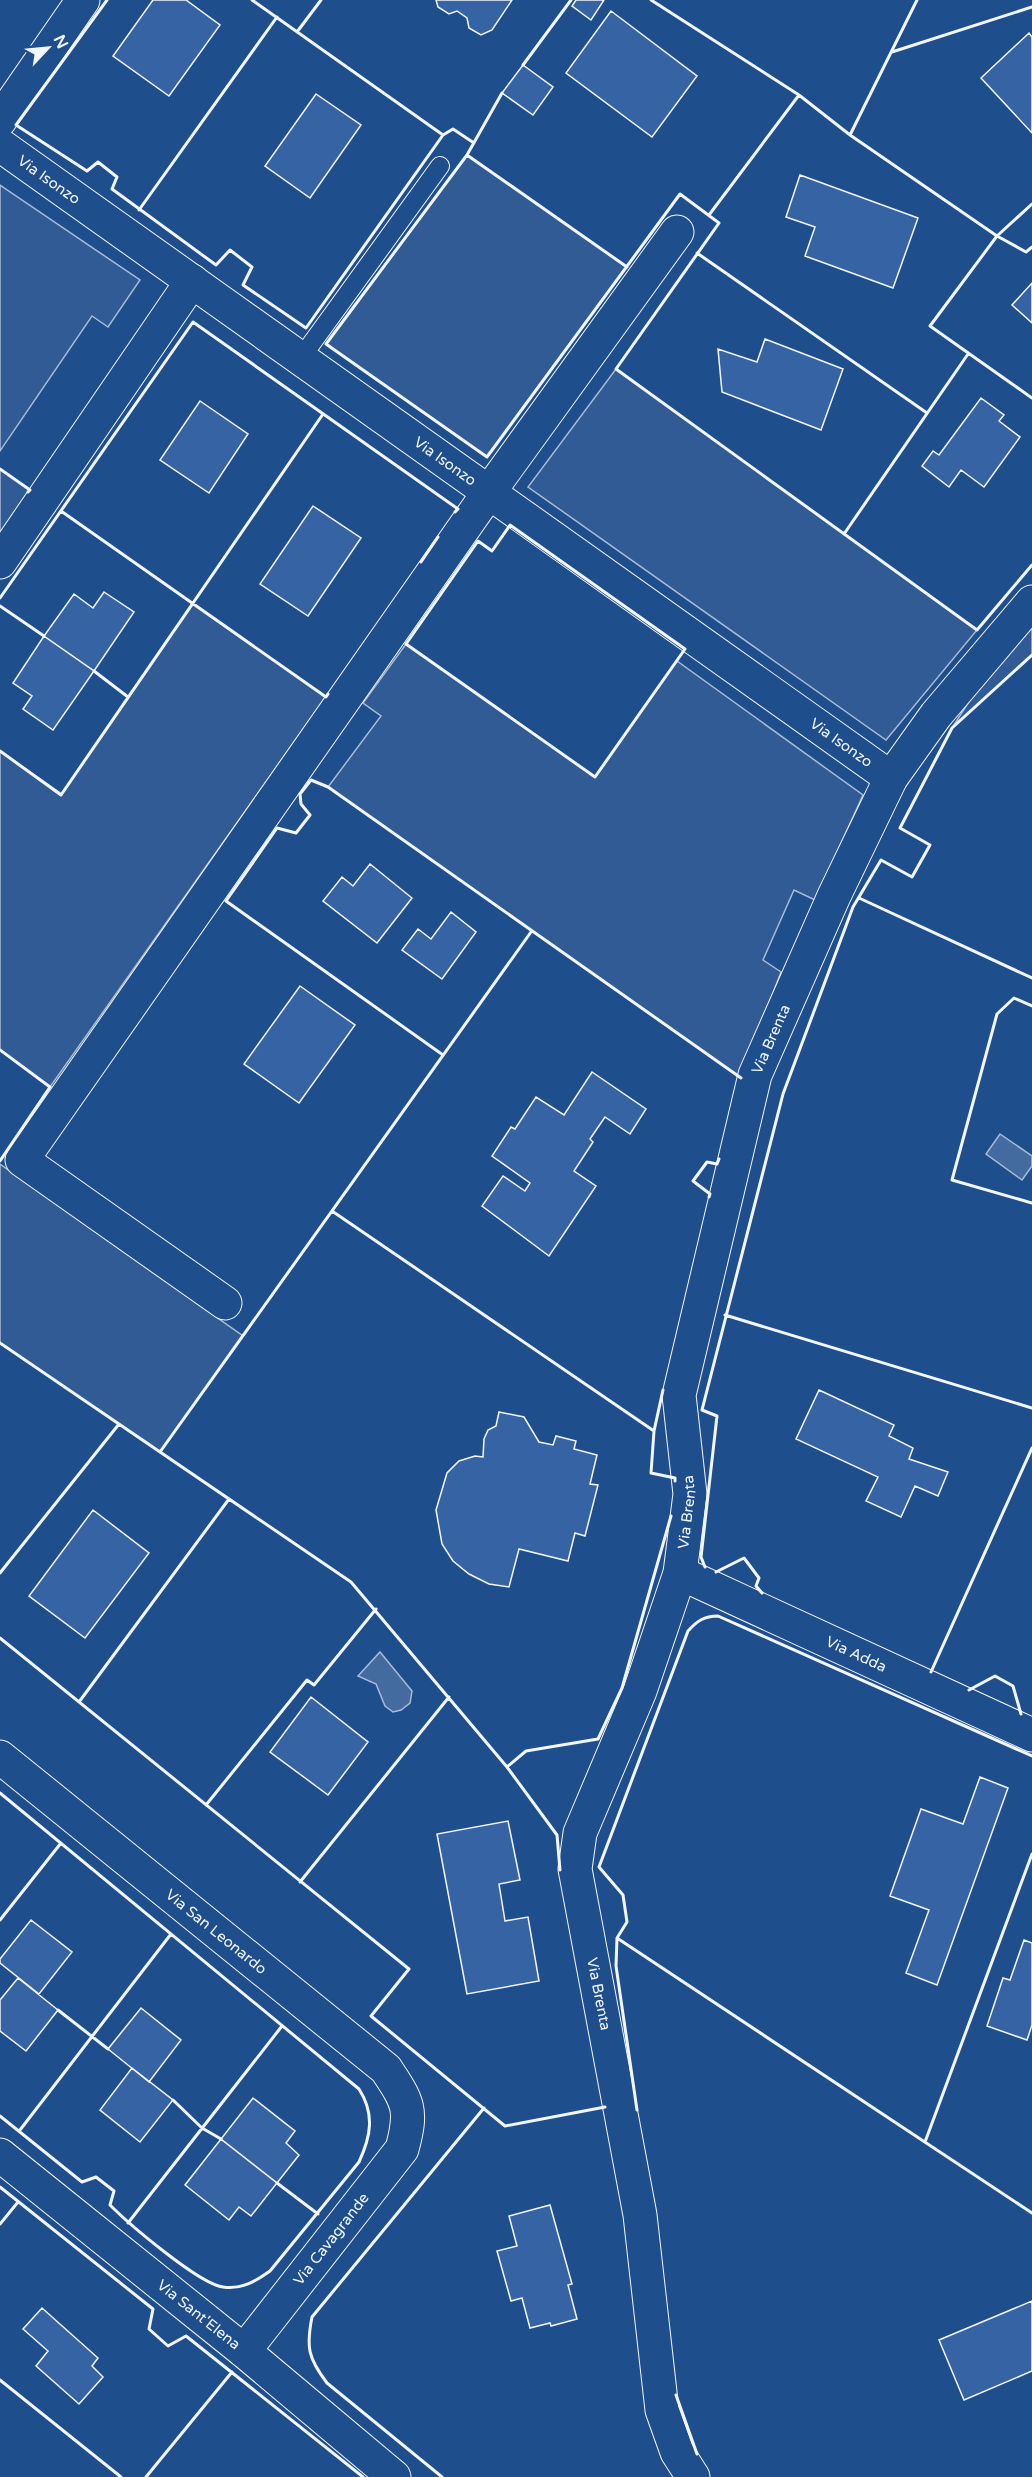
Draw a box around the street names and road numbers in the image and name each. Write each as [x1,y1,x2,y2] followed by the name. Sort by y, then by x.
[14,151,84,208] street label: Via Isonzo
[410,433,480,490] street label: Via Isonzo
[807,714,876,771] street label: Via Isonzo
[748,1002,794,1077] street label: Via Brenta
[674,1475,699,1550] street label: Via Brenta
[823,1632,889,1676] street label: Via Adda
[162,1885,270,1978] street label: Via San Leonardo
[583,1956,615,2032] street label: Via Brenta
[289,2189,373,2289] street label: Via Cavagrande
[154,2276,244,2353] street label: Via Sant'Elena

